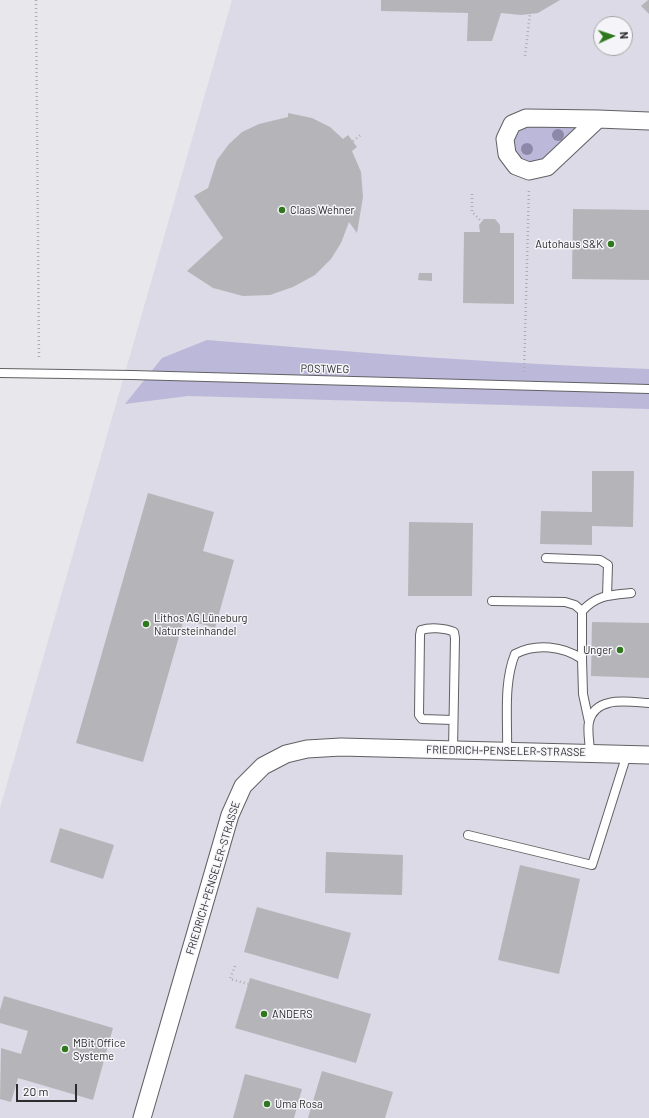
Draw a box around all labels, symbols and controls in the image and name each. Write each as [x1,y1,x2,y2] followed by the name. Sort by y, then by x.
[593,16,633,56] north arrow
[618,31,631,39] text: N
[290,203,355,217] place label: Claas Wehner
[277,205,287,215] marker: Claas Wehner
[535,237,603,251] place label: Autohaus S&K
[606,239,616,249] marker: Autohaus S&K
[301,362,349,376] street label: POSTWEG
[154,611,247,637] place label: Lithos AG Lüneburg Natursteinhandel
[141,619,151,629] marker: Lithos AG Lüneburg Natursteinhandel
[583,643,612,657] place label: Unger
[615,645,625,655] marker: Unger
[426,743,586,759] street label: FRIEDRICH-PENSELER-STRASSE
[183,800,243,956] street label: FRIEDRICH-PENSELER-STRASSE
[272,1007,313,1021] place label: ANDERS
[259,1009,269,1019] marker: ANDERS
[73,1036,125,1062] place label: MBit Office Systeme
[60,1044,70,1054] marker: MBit Office Systeme
[18,1076,79,1102] scale bar
[23,1084,49,1098] text: 20 m
[275,1097,323,1111] place label: Uma Rosa
[262,1099,272,1109] marker: Uma Rosa

